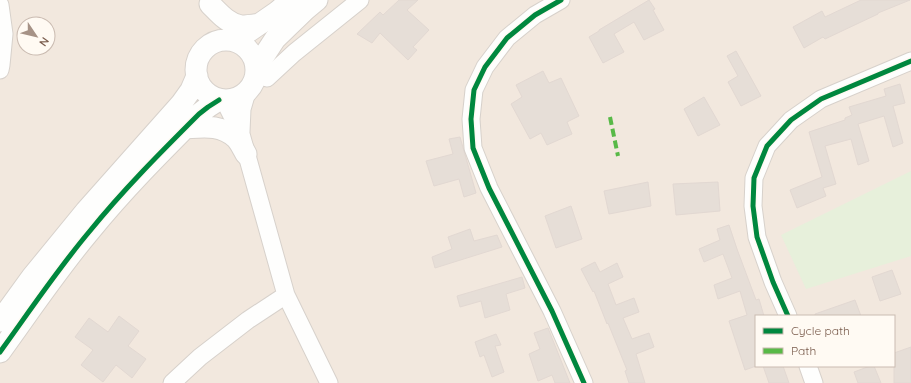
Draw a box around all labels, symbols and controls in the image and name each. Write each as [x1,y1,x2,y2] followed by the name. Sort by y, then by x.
[16,16,56,56] north arrow
[36,34,52,49] text: N
[755,315,895,367] legend
[791,323,850,338] text: Cycle path
[791,343,816,358] text: Path

